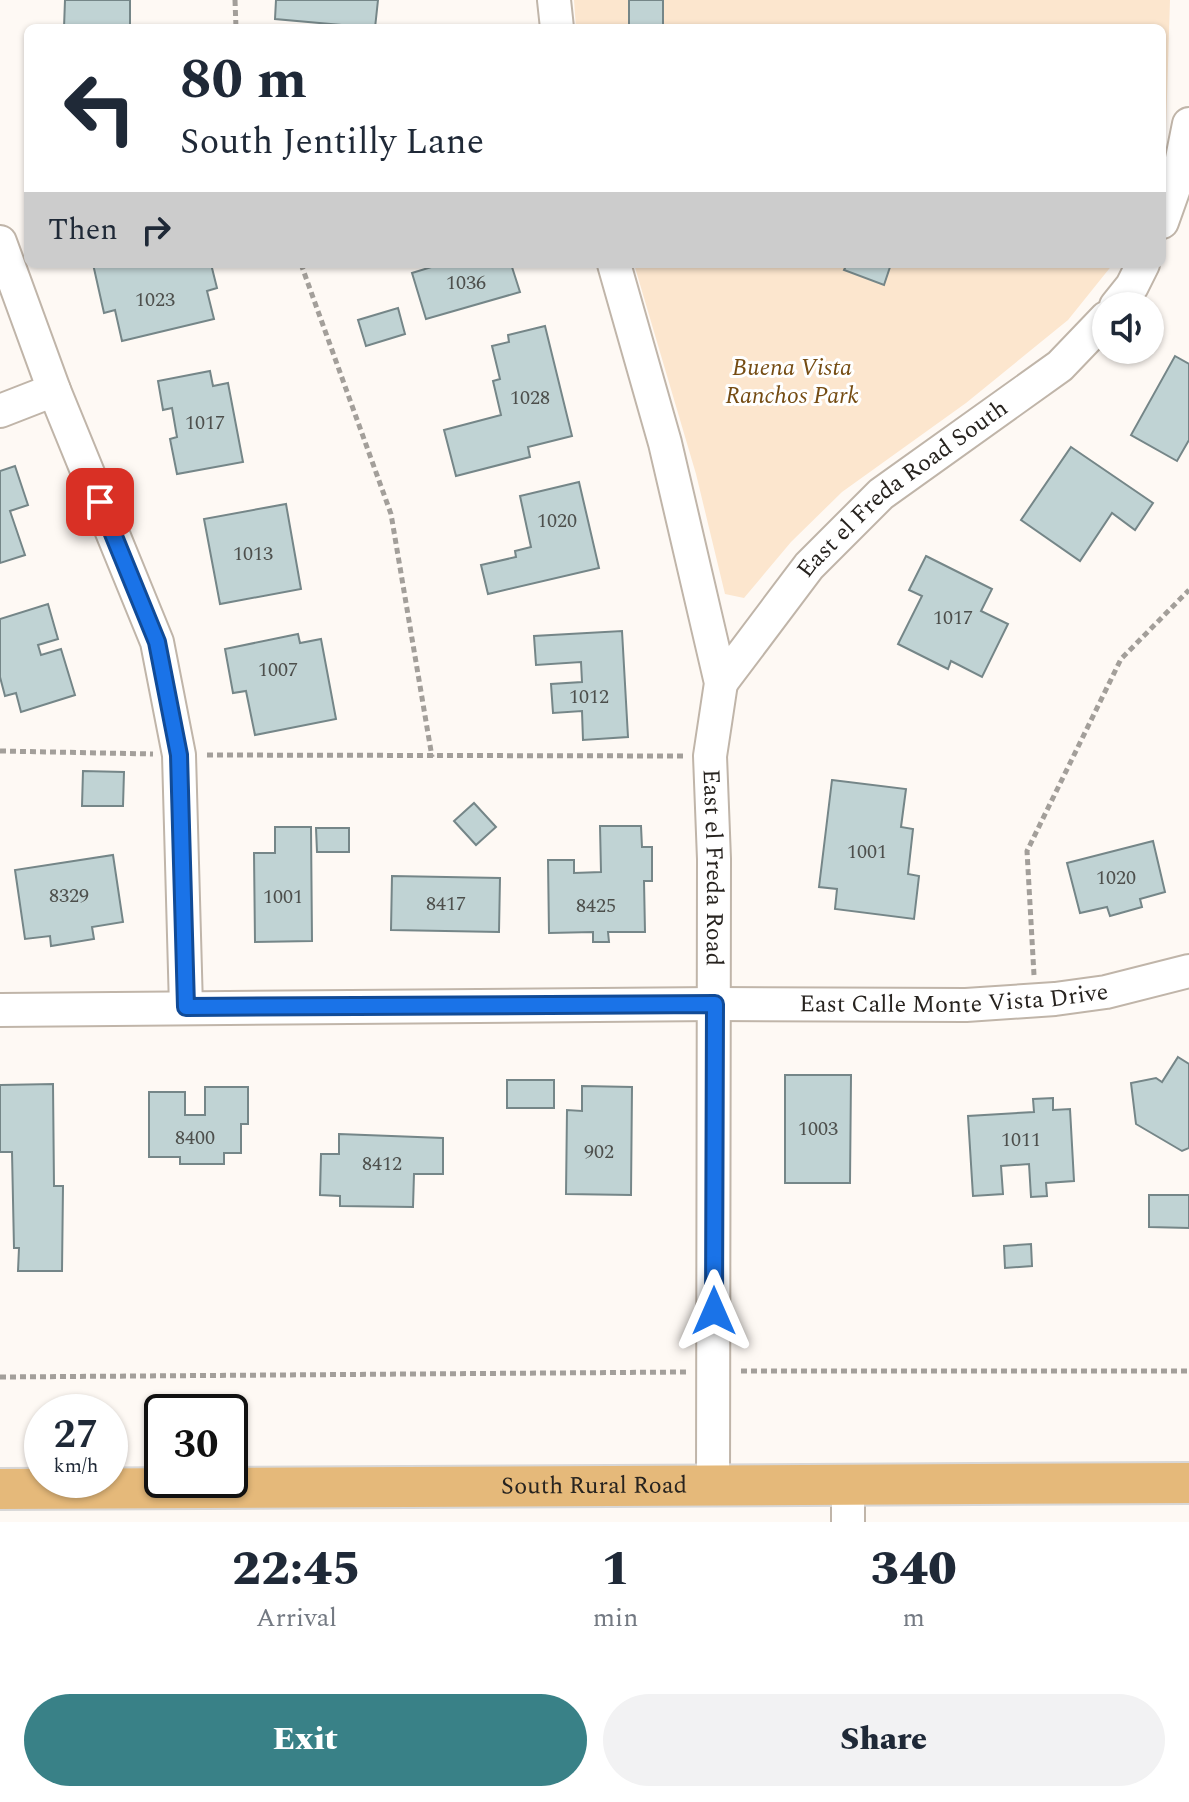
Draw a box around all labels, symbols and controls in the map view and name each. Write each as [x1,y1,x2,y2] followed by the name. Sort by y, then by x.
[180,38,307,123] text: 80 m
[48,56,152,160] icon: left
[180,115,484,170] text: South Jentilly Lane
[48,207,118,253] text: Then
[134,208,178,252] icon: right
[446,268,486,298] house number: 1036
[135,285,175,315] house number: 1023
[1092,292,1164,364] map controls
[1092,292,1164,364] button: sound
[725,350,859,414] park label: Buena Vista Ranchos Park
[510,383,550,413] house number: 1028
[788,391,1016,586] street label: East el Freda Road South
[185,408,225,438] house number: 1017
[66,468,134,536] pin
[78,480,122,524] icon: arrive
[537,506,577,536] house number: 1020
[233,539,273,569] house number: 1013
[933,603,973,633] house number: 1017
[258,655,298,685] house number: 1007
[569,682,609,712] house number: 1012
[693,768,732,966] street label: East el Freda Road
[847,837,887,867] house number: 1001
[1096,863,1136,893] house number: 1020
[49,881,89,911] house number: 8329
[263,882,303,912] house number: 1001
[426,889,466,919] house number: 8417
[576,891,616,921] house number: 8425
[799,974,1110,1023] street label: East Calle Monte Vista Drive
[798,1114,838,1144] house number: 1003
[175,1123,215,1153] house number: 8400
[1001,1125,1041,1155] house number: 1011
[584,1137,614,1167] house number: 902
[362,1149,402,1179] house number: 8412
[672,1269,756,1353] position arrow
[144,1394,248,1498] speed limit sign: 30
[54,1405,98,1466] text: 27
[54,1451,99,1481] text: km/h
[501,1468,687,1504] street label: South Rural Road
[232,1533,361,1606] text: 22:45
[601,1533,630,1606] text: 1
[870,1533,957,1606] text: 340
[256,1598,337,1638] text: Arrival
[593,1598,638,1638] text: min
[903,1598,925,1638] text: m
[24,1694,587,1786] button: Exit
[603,1694,1165,1786] button: Share

